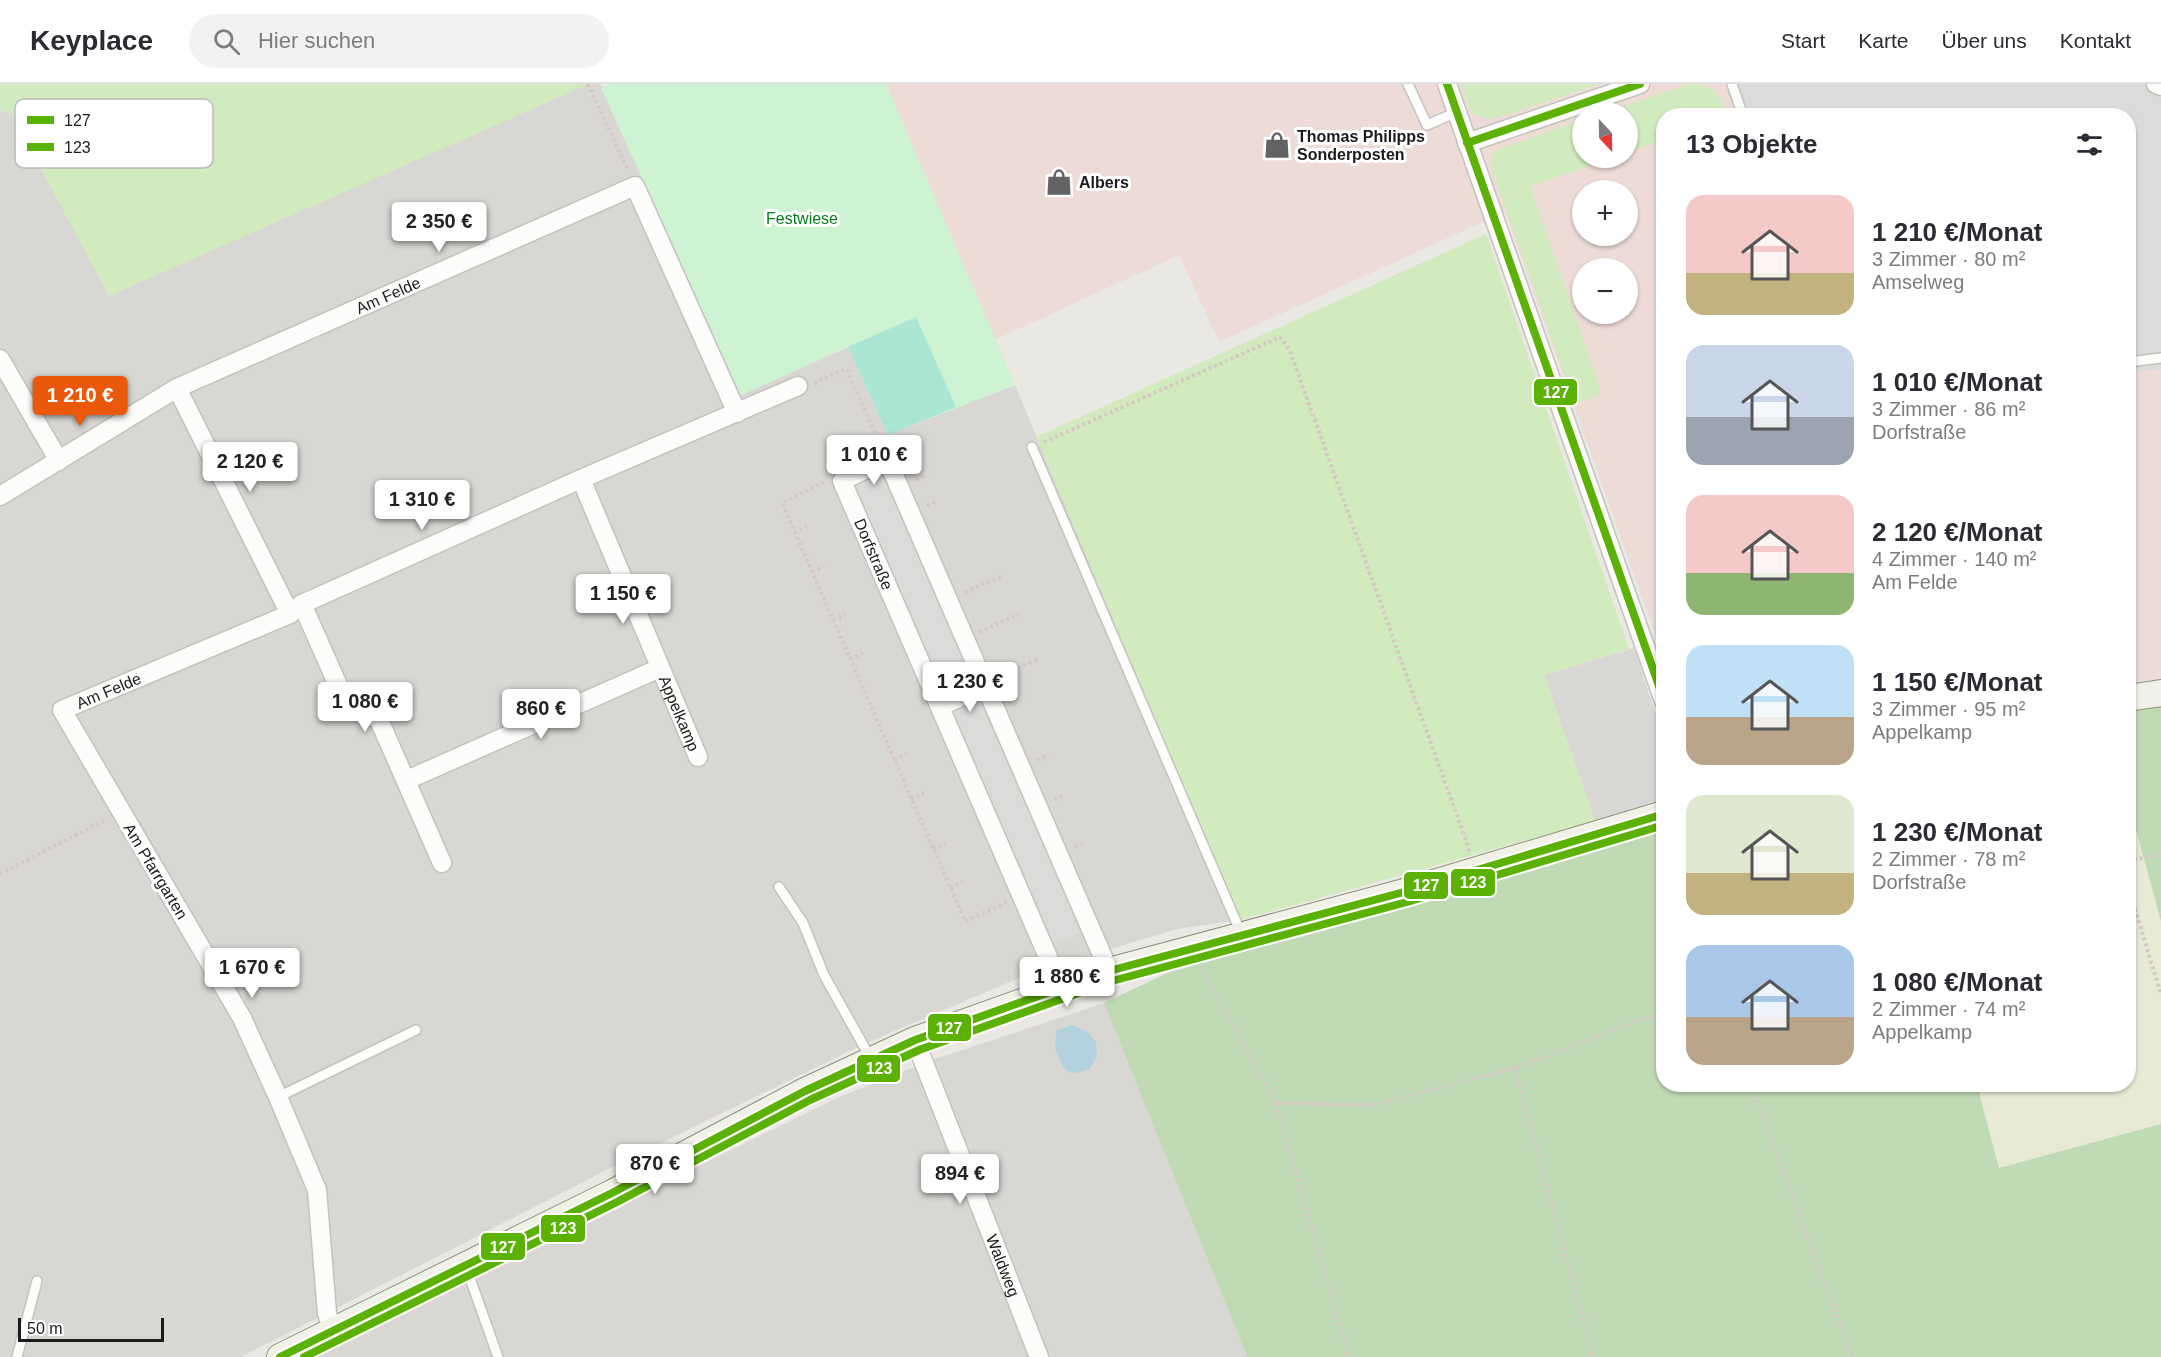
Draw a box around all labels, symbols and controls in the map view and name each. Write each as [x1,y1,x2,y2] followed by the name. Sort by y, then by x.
[189,14,609,68] search box
[30,25,153,56] text: Keyplace
[210,25,243,58] icon: search
[258,28,375,53] text: Hier suchen
[1781,29,1825,52] text: Start
[1858,29,1909,52] text: Karte
[1942,29,2027,52] text: Über uns
[2060,29,2131,52] text: Kontakt
[15,99,213,168] legend
[1572,102,1638,168] north arrow
[1572,102,1638,324] map controls
[64,112,91,129] text: 127
[1297,128,1425,163] place label: Thomas Philipps Sonderposten
[2073,128,2106,161] icon: filters
[1686,129,1818,159] text: 13 Objekte
[1262,130,1292,160] shop icon: Thomas Philipps Sonderposten
[64,139,91,156] text: 123
[1044,167,1074,197] shop icon: Albers
[1079,174,1129,191] place label: Albers
[1572,180,1638,246] button: +
[384,202,494,253] pin: 2 350 €
[406,210,472,232] text: 2 350 €
[766,210,838,227] park label: Festwiese
[1872,217,2043,247] text: 1 210 €/Monat
[1734,219,1806,291] icon: home
[1872,248,2025,270] text: 3 Zimmer · 80 m²
[1572,258,1638,324] button: −
[1872,271,1964,293] text: Amselweg
[353,274,423,317] street label: Am Felde
[1872,367,2043,397] text: 1 010 €/Monat
[1734,369,1806,441] icon: home
[25,376,135,427] pin: 1 210 €
[1533,378,1578,406] line badge: 127
[47,384,113,406] text: 1 210 €
[1543,384,1569,401] text: 127
[1872,398,2025,420] text: 3 Zimmer · 86 m²
[1872,421,1966,443] text: Dorfstraße
[819,435,929,486] pin: 1 010 €
[195,442,305,493] pin: 2 120 €
[841,443,907,465] text: 1 010 €
[217,450,283,472] text: 2 120 €
[367,480,477,531] pin: 1 310 €
[389,488,455,510] text: 1 310 €
[851,516,896,592] street label: Dorfstraße
[1872,517,2043,547] text: 2 120 €/Monat
[1734,519,1806,591] icon: home
[1872,548,2036,570] text: 4 Zimmer · 140 m²
[1872,571,1958,593] text: Am Felde
[568,574,678,625] pin: 1 150 €
[590,582,656,604] text: 1 150 €
[915,662,1025,713] pin: 1 230 €
[1872,667,2043,697] text: 1 150 €/Monat
[1734,669,1806,741] icon: home
[74,670,144,712] street label: Am Felde
[937,670,1003,692] text: 1 230 €
[656,673,702,754] street label: Appelkamp
[310,682,420,733] pin: 1 080 €
[499,689,583,740] pin: 860 €
[332,690,398,712] text: 1 080 €
[516,697,566,719] text: 860 €
[1872,698,2025,720] text: 3 Zimmer · 95 m²
[1872,721,1972,743] text: Appelkamp
[1872,817,2043,847] text: 1 230 €/Monat
[1734,819,1806,891] icon: home
[120,820,191,922] street label: Am Pfarrgarten
[1872,848,2025,870] text: 2 Zimmer · 78 m²
[1450,868,1496,897] line badge: 123
[1403,871,1449,900] line badge: 127
[1872,871,1966,893] text: Dorfstraße
[1460,874,1486,891] text: 123
[1413,877,1439,894] text: 127
[197,948,307,999] pin: 1 670 €
[219,956,285,978] text: 1 670 €
[1012,957,1122,1008] pin: 1 880 €
[1034,965,1100,987] text: 1 880 €
[1872,967,2043,997] text: 1 080 €/Monat
[1734,969,1806,1041] icon: home
[1872,998,2025,1020] text: 2 Zimmer · 74 m²
[927,1013,972,1042] line badge: 127
[936,1020,962,1037] text: 127
[1872,1021,1972,1043] text: Appelkamp
[856,1054,901,1083] line badge: 123
[866,1060,892,1077] text: 123
[613,1144,697,1195] pin: 870 €
[630,1152,680,1174] text: 870 €
[918,1154,1002,1205] pin: 894 €
[935,1162,985,1184] text: 894 €
[540,1214,586,1243] line badge: 123
[550,1220,576,1237] text: 123
[480,1232,526,1261] line badge: 127
[983,1232,1022,1299] street label: Waldweg
[490,1239,516,1256] text: 127
[18,1315,164,1342] scale bar
[27,1320,63,1337] text: 50 m

